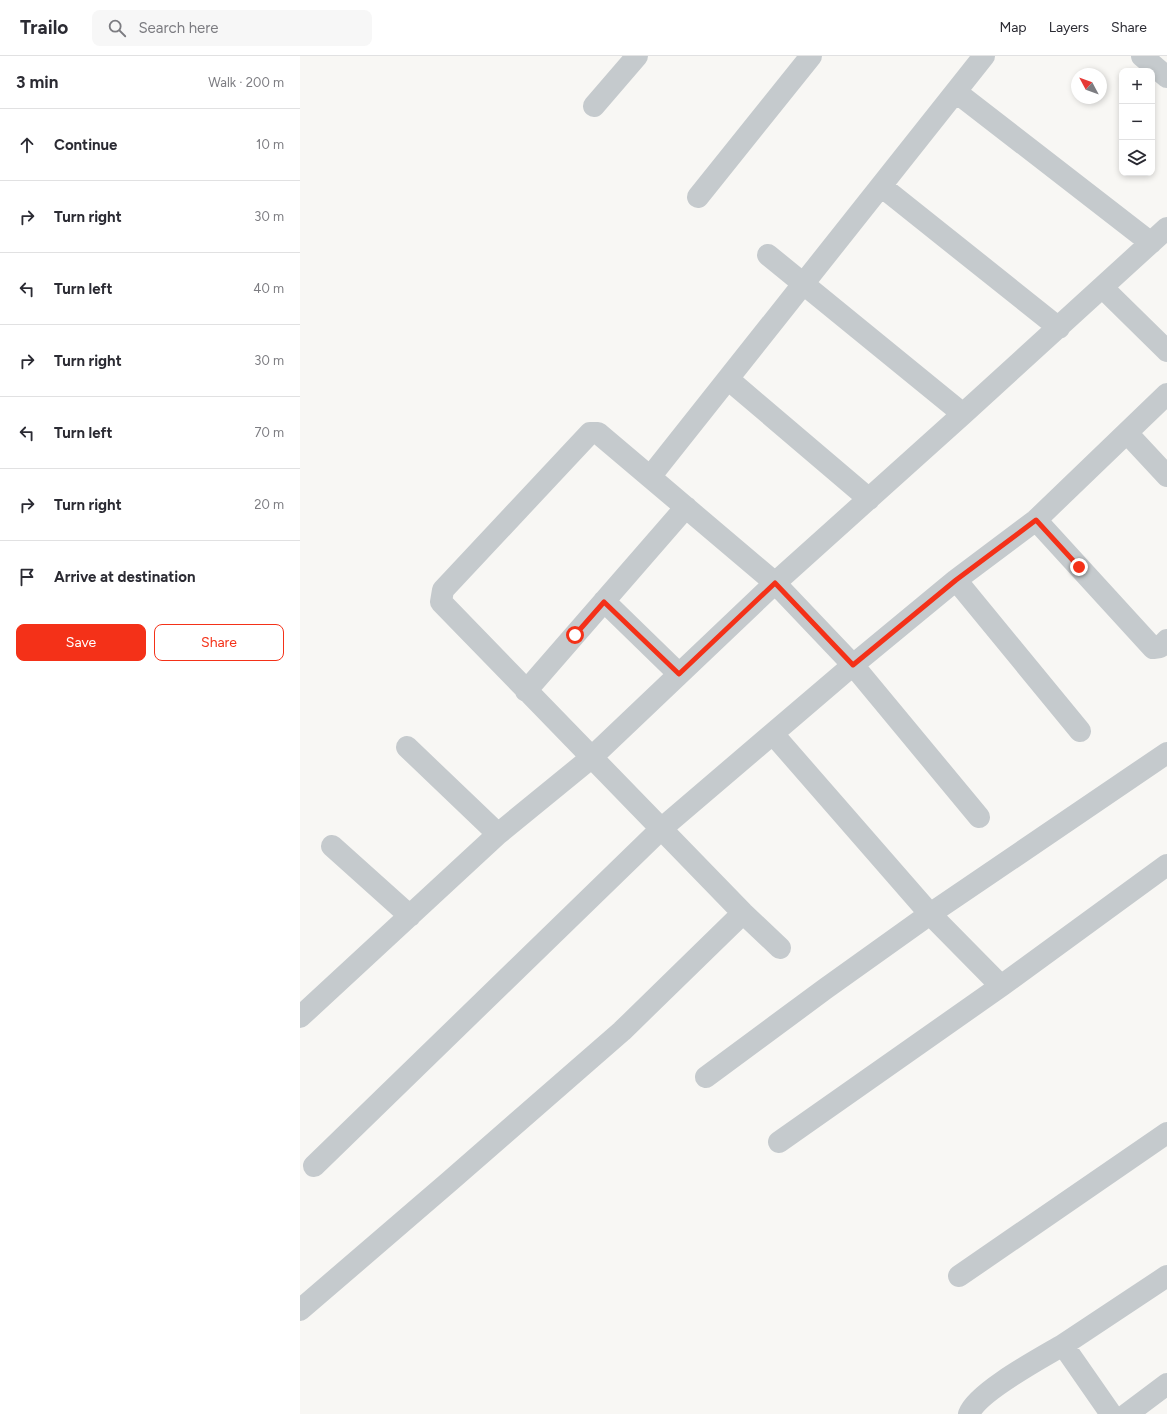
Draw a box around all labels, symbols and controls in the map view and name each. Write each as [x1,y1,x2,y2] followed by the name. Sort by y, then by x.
[92,10,372,46] search box
[20,16,68,39] text: Trailo
[106,17,128,39] icon: search
[138,19,219,37] text: Search here
[999,19,1027,36] text: Map
[1049,19,1089,36] text: Layers
[1111,19,1147,36] text: Share
[1071,68,1107,104] north arrow
[1119,68,1155,176] map controls
[1119,68,1155,104] button: +
[16,72,58,92] text: 3 min
[208,75,284,90] text: Walk · 200 m
[1119,104,1155,140] button: −
[16,134,38,156] icon: ahead
[54,136,117,154] text: Continue
[256,137,284,152] text: 10 m
[1119,140,1155,176] button: layers
[16,206,38,228] icon: right
[54,208,122,226] text: Turn right
[254,209,284,224] text: 30 m
[16,278,38,300] icon: left
[54,280,112,298] text: Turn left
[253,281,284,296] text: 40 m
[16,350,38,372] icon: right
[54,352,122,370] text: Turn right
[254,353,284,368] text: 30 m
[16,422,38,444] icon: left
[54,424,112,442] text: Turn left
[254,425,284,440] text: 70 m
[16,494,38,516] icon: right
[54,496,122,514] text: Turn right
[254,497,284,512] text: 20 m
[1070,558,1088,576] route end
[16,566,38,588] icon: arrive
[54,568,195,586] text: Arrive at destination
[16,624,146,661] button: Save
[154,624,284,661] button: Share
[566,626,584,644] route start

